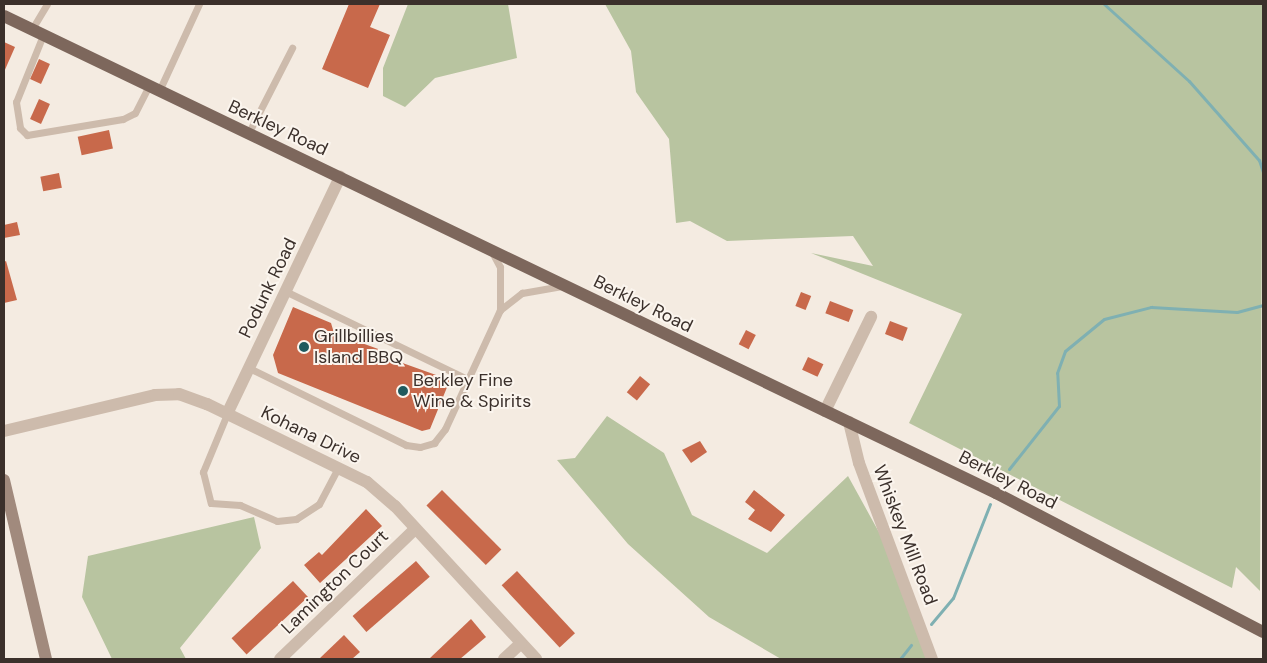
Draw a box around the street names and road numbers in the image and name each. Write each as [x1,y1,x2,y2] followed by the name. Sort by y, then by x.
[225,96,331,160] street label: Berkley Road
[235,235,301,341] street label: Podunk Road
[590,271,696,337] street label: Berkley Road
[258,402,364,468] street label: Kohana Drive
[955,446,1061,514] street label: Berkley Road
[868,462,942,608] street label: Whiskey Mill Road
[277,526,393,638] street label: Lamington Court

